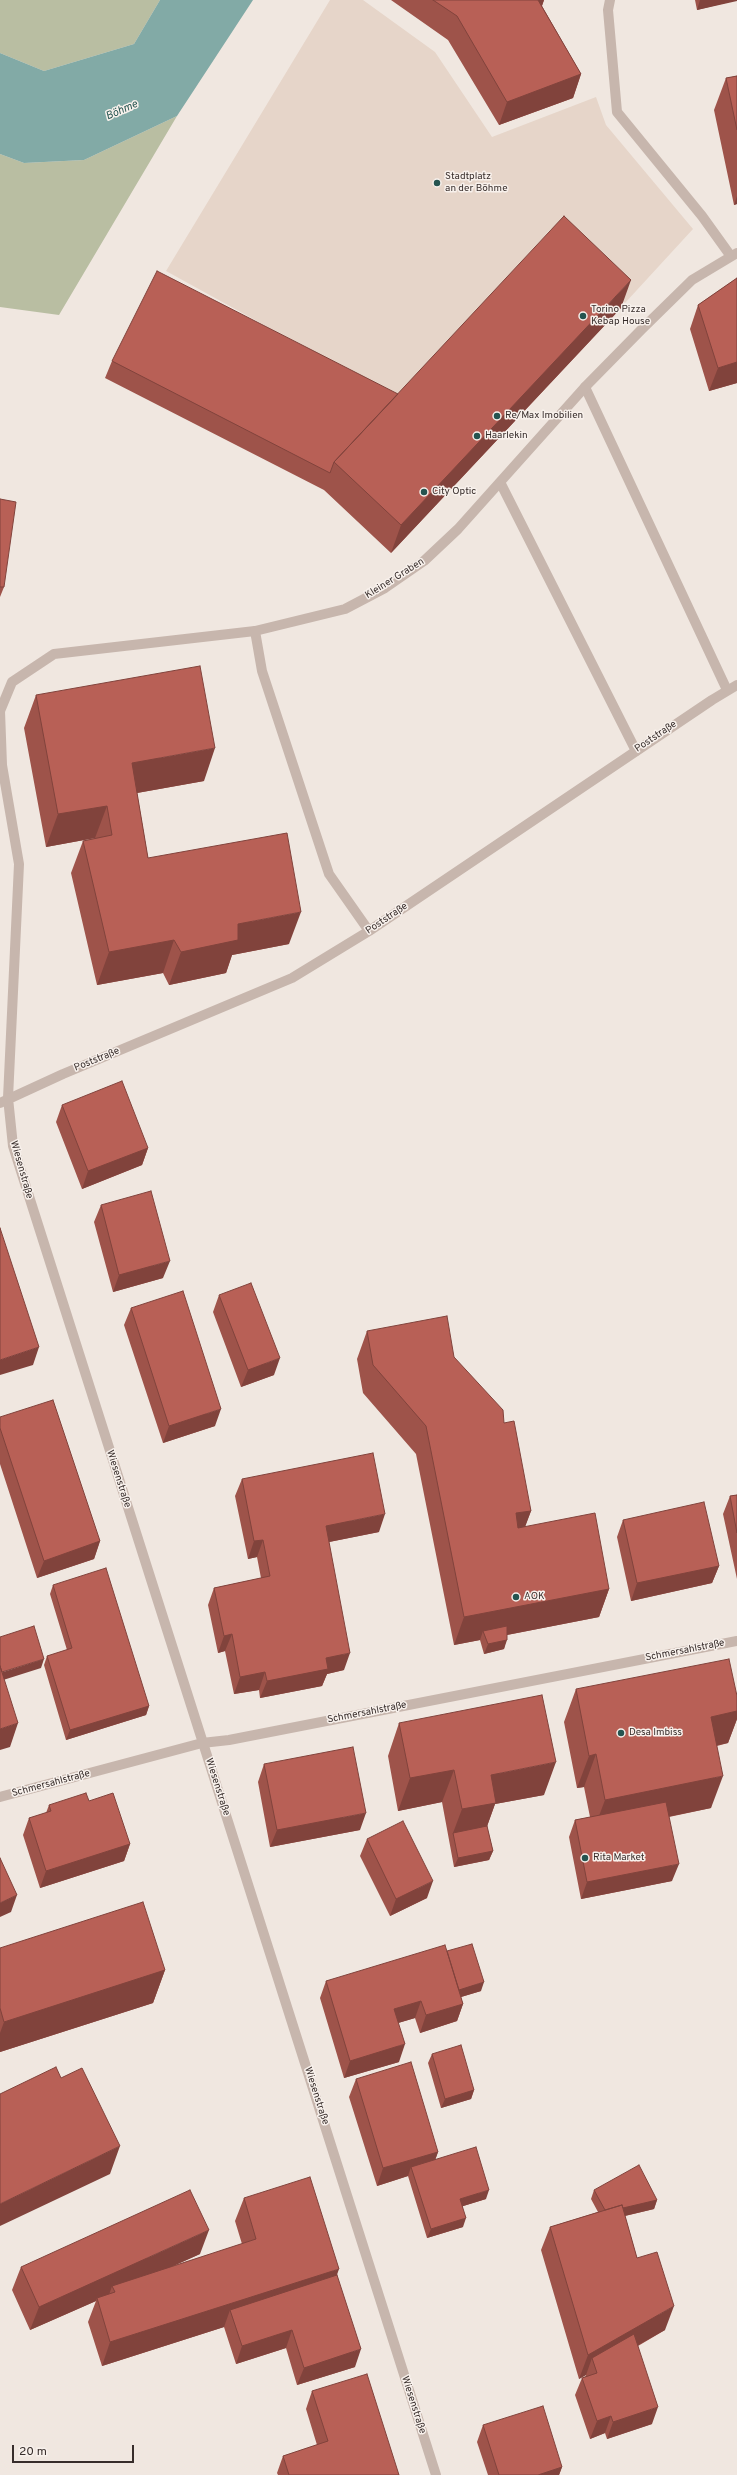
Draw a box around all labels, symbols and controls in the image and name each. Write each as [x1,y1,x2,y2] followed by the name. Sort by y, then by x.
[104,98,140,124] water label: Böhme
[445,171,508,194] place label: Stadtplatz an der Böhme
[432,178,442,188] marker: Stadtplatz an der Böhme
[591,304,650,328] place label: Torino Pizza Kebap House
[578,311,588,321] marker: Torino Pizza Kebap House
[505,410,583,422] place label: Re/Max Imobilien
[492,411,502,421] marker: Re/Max Imobilien
[485,430,528,442] place label: Haarlekin
[472,431,482,441] marker: Haarlekin
[432,486,476,498] place label: City Optic
[419,487,429,497] marker: City Optic
[363,556,427,602] street label: Kleiner Graben
[633,719,679,755] street label: Poststraße
[364,901,410,937] street label: Poststraße
[73,1045,121,1075] street label: Poststraße
[7,1140,35,1200] street label: Wiesenstraße
[103,1449,133,1509] street label: Wiesenstraße
[524,1591,544,1603] place label: AOK
[511,1592,521,1602] marker: AOK
[644,1637,726,1665] street label: Schmersahlstraße
[326,1699,408,1727] street label: Schmersahlstraße
[629,1727,682,1739] place label: Desa Imbiss
[616,1728,626,1738] marker: Desa Imbiss
[202,1757,232,1817] street label: Wiesenstraße
[11,1768,91,1800] street label: Schmersahlstraße
[593,1852,645,1864] place label: Rita Market
[580,1853,590,1863] marker: Rita Market
[301,2066,331,2126] street label: Wiesenstraße
[398,2375,428,2435] street label: Wiesenstraße
[14,2437,136,2463] scale bar
[19,2444,47,2460] text: 20 m

